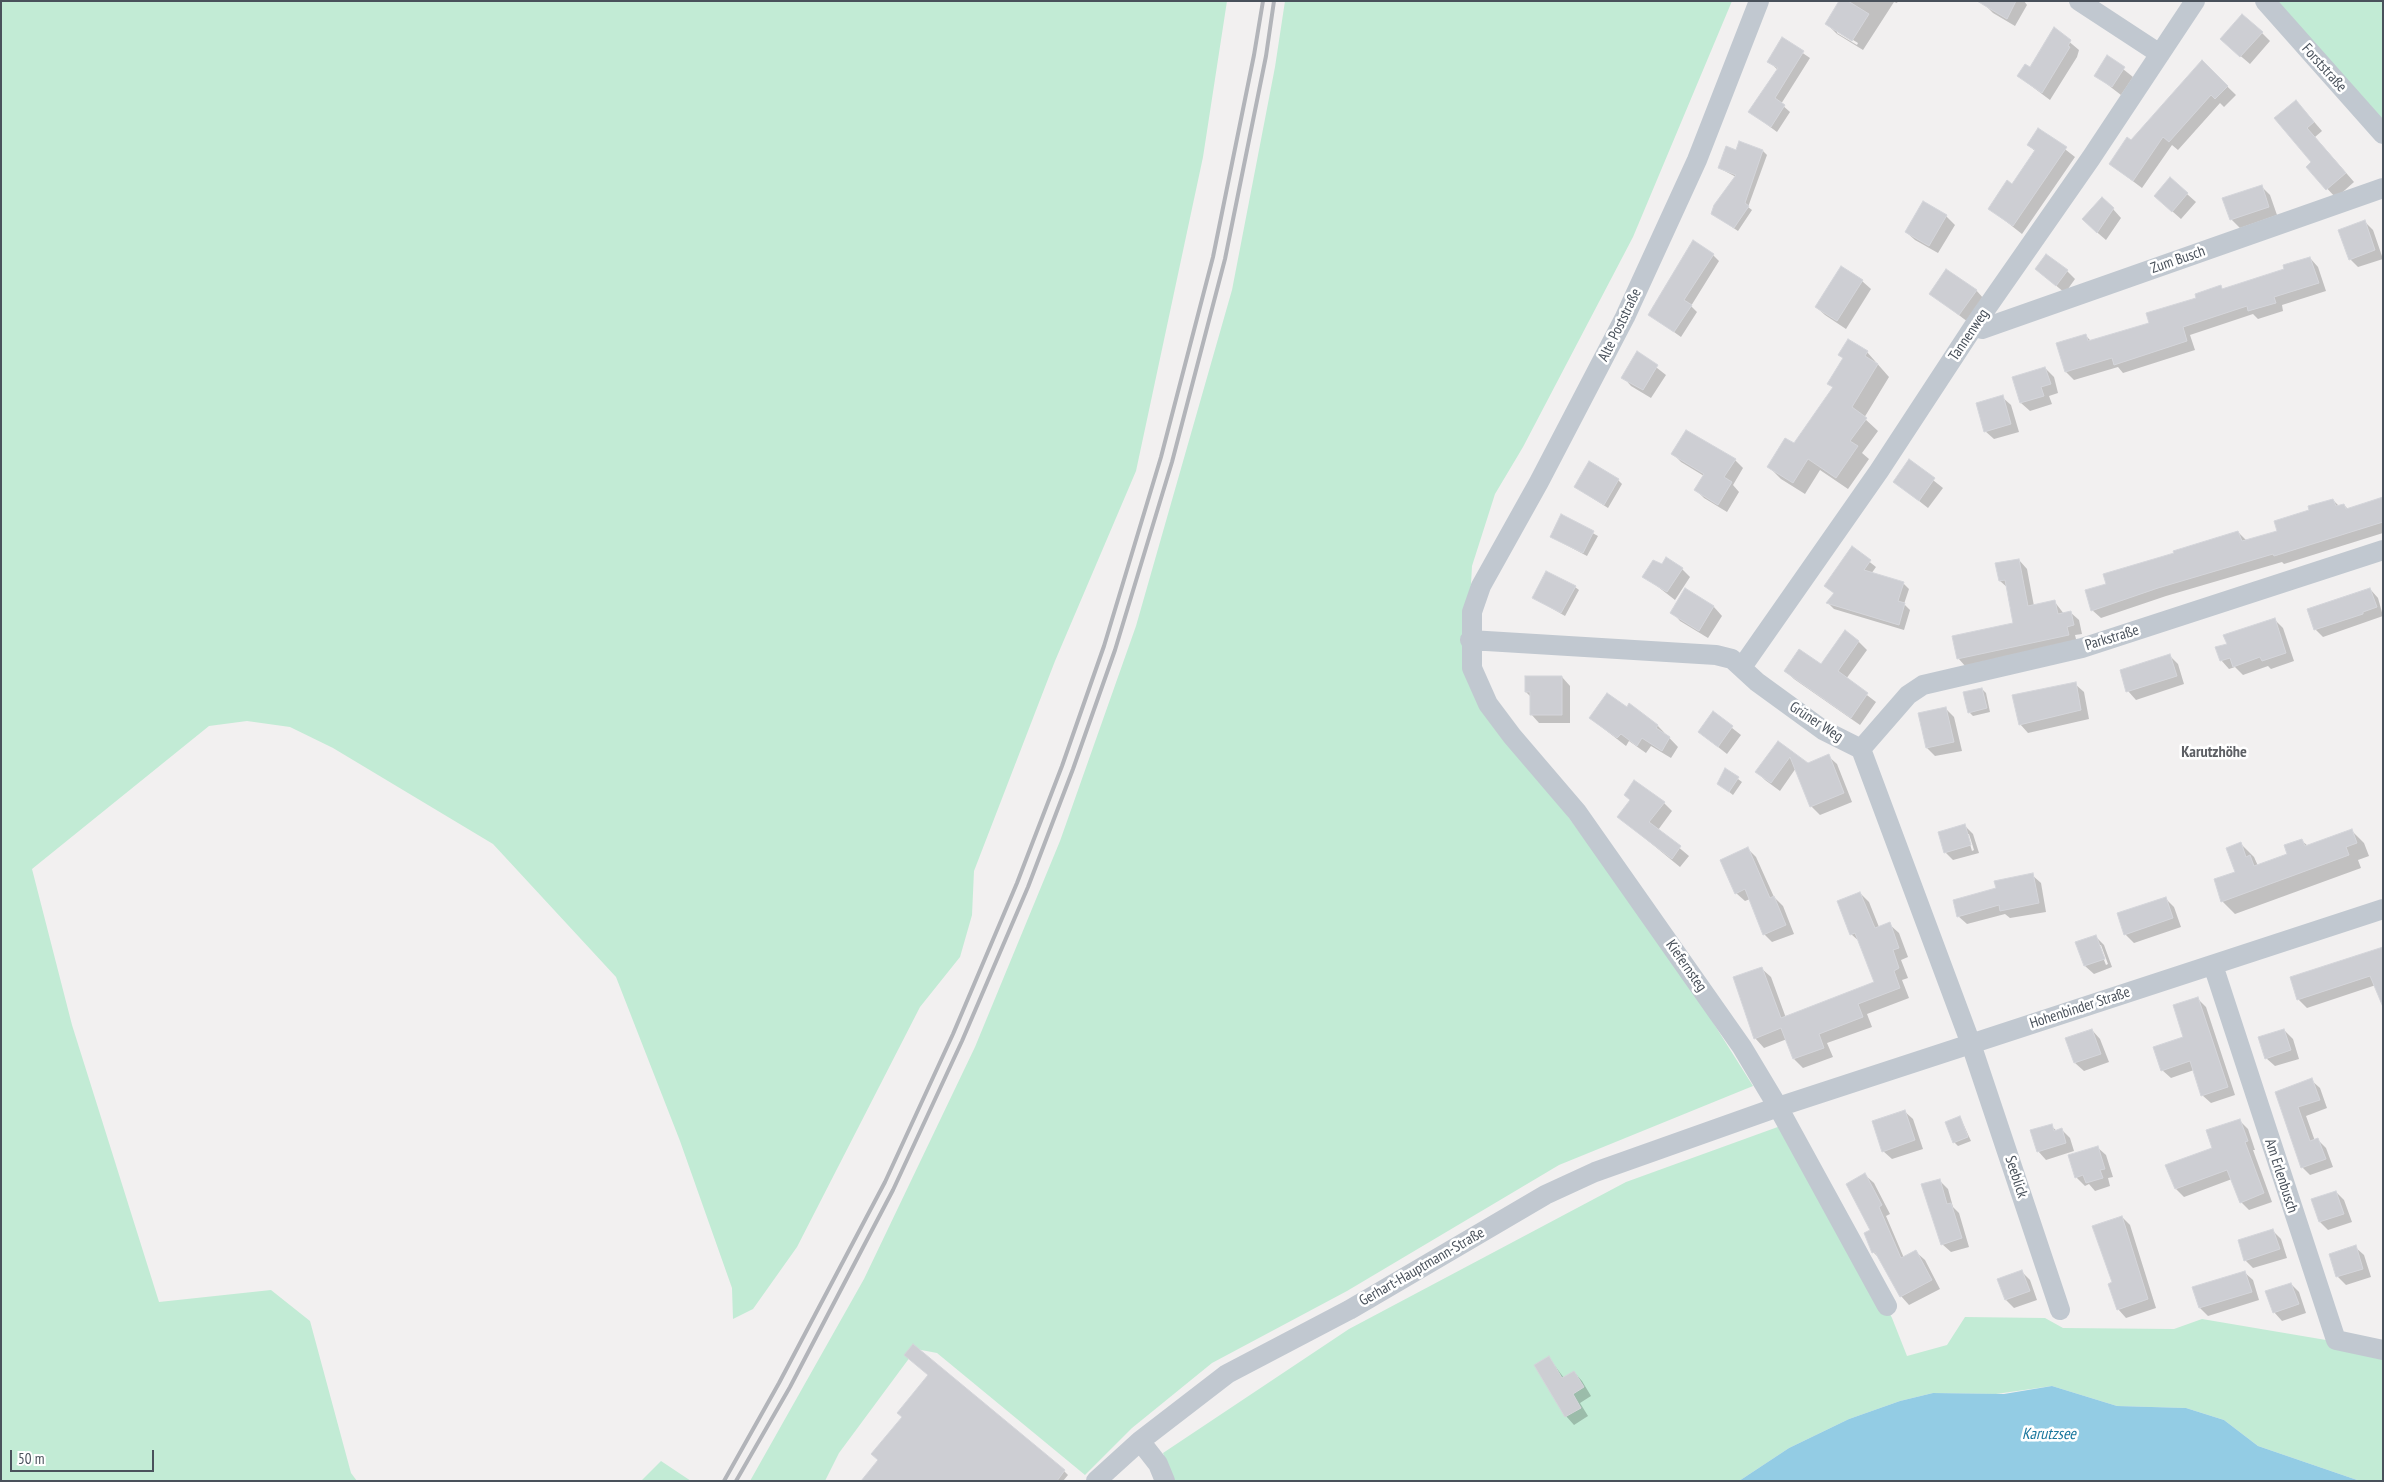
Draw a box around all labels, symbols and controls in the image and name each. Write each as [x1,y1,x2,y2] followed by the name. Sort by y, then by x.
[2298,40,2350,96] street label: Forststraße
[2148,242,2208,278] street label: Zum Busch
[1595,286,1645,364] street label: Alte Poststraße
[1945,306,1993,364] street label: Tannenweg
[2083,621,2141,655] street label: Parkstraße
[1786,698,1846,746] street label: Grüner Weg
[2181,742,2247,762] district label: Karutzhöhe
[1662,937,1710,995] street label: Kiefernsteg
[2028,983,2132,1033] street label: Hohenbinder Straße
[2261,1137,2301,1215] street label: Am Erlenbusch
[2001,1154,2031,1200] street label: Seeblick
[1356,1224,1488,1310] street label: Gerhart-Hauptmann-Straße
[2022,1424,2076,1444] water label: Karutzsee
[12,1440,156,1472] scale bar
[18,1449,44,1468] text: 50 m

